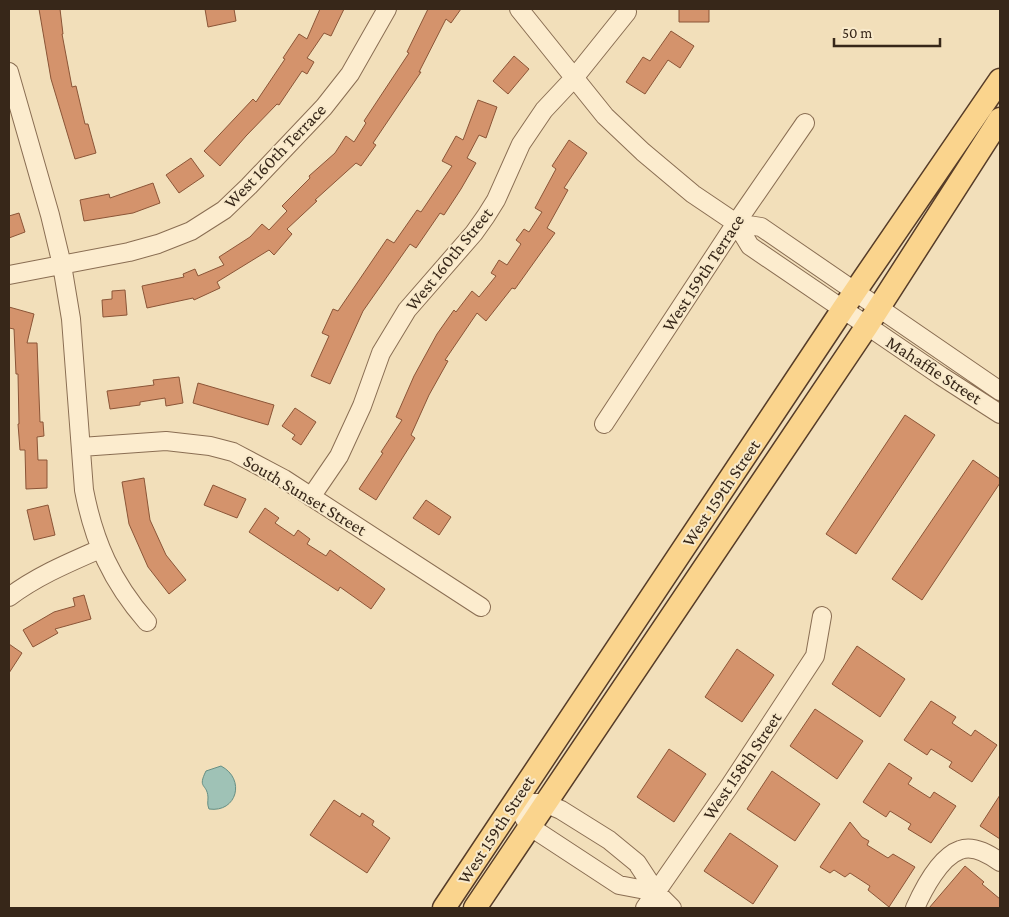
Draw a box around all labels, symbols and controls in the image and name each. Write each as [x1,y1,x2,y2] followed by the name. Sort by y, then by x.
[834,15,940,47] scale bar
[842,25,872,41] text: 50 m
[220,100,330,212] street label: West 160th Terrace
[401,203,497,314] street label: West 160th Street
[658,211,748,335] street label: West 159th Terrace
[883,332,986,409] street label: Mahaffie Street
[678,435,765,550] street label: West 159th Street
[240,450,371,540] street label: South Sunset Street
[699,708,786,824] street label: West 158th Street
[454,771,539,888] street label: West 159th Street

